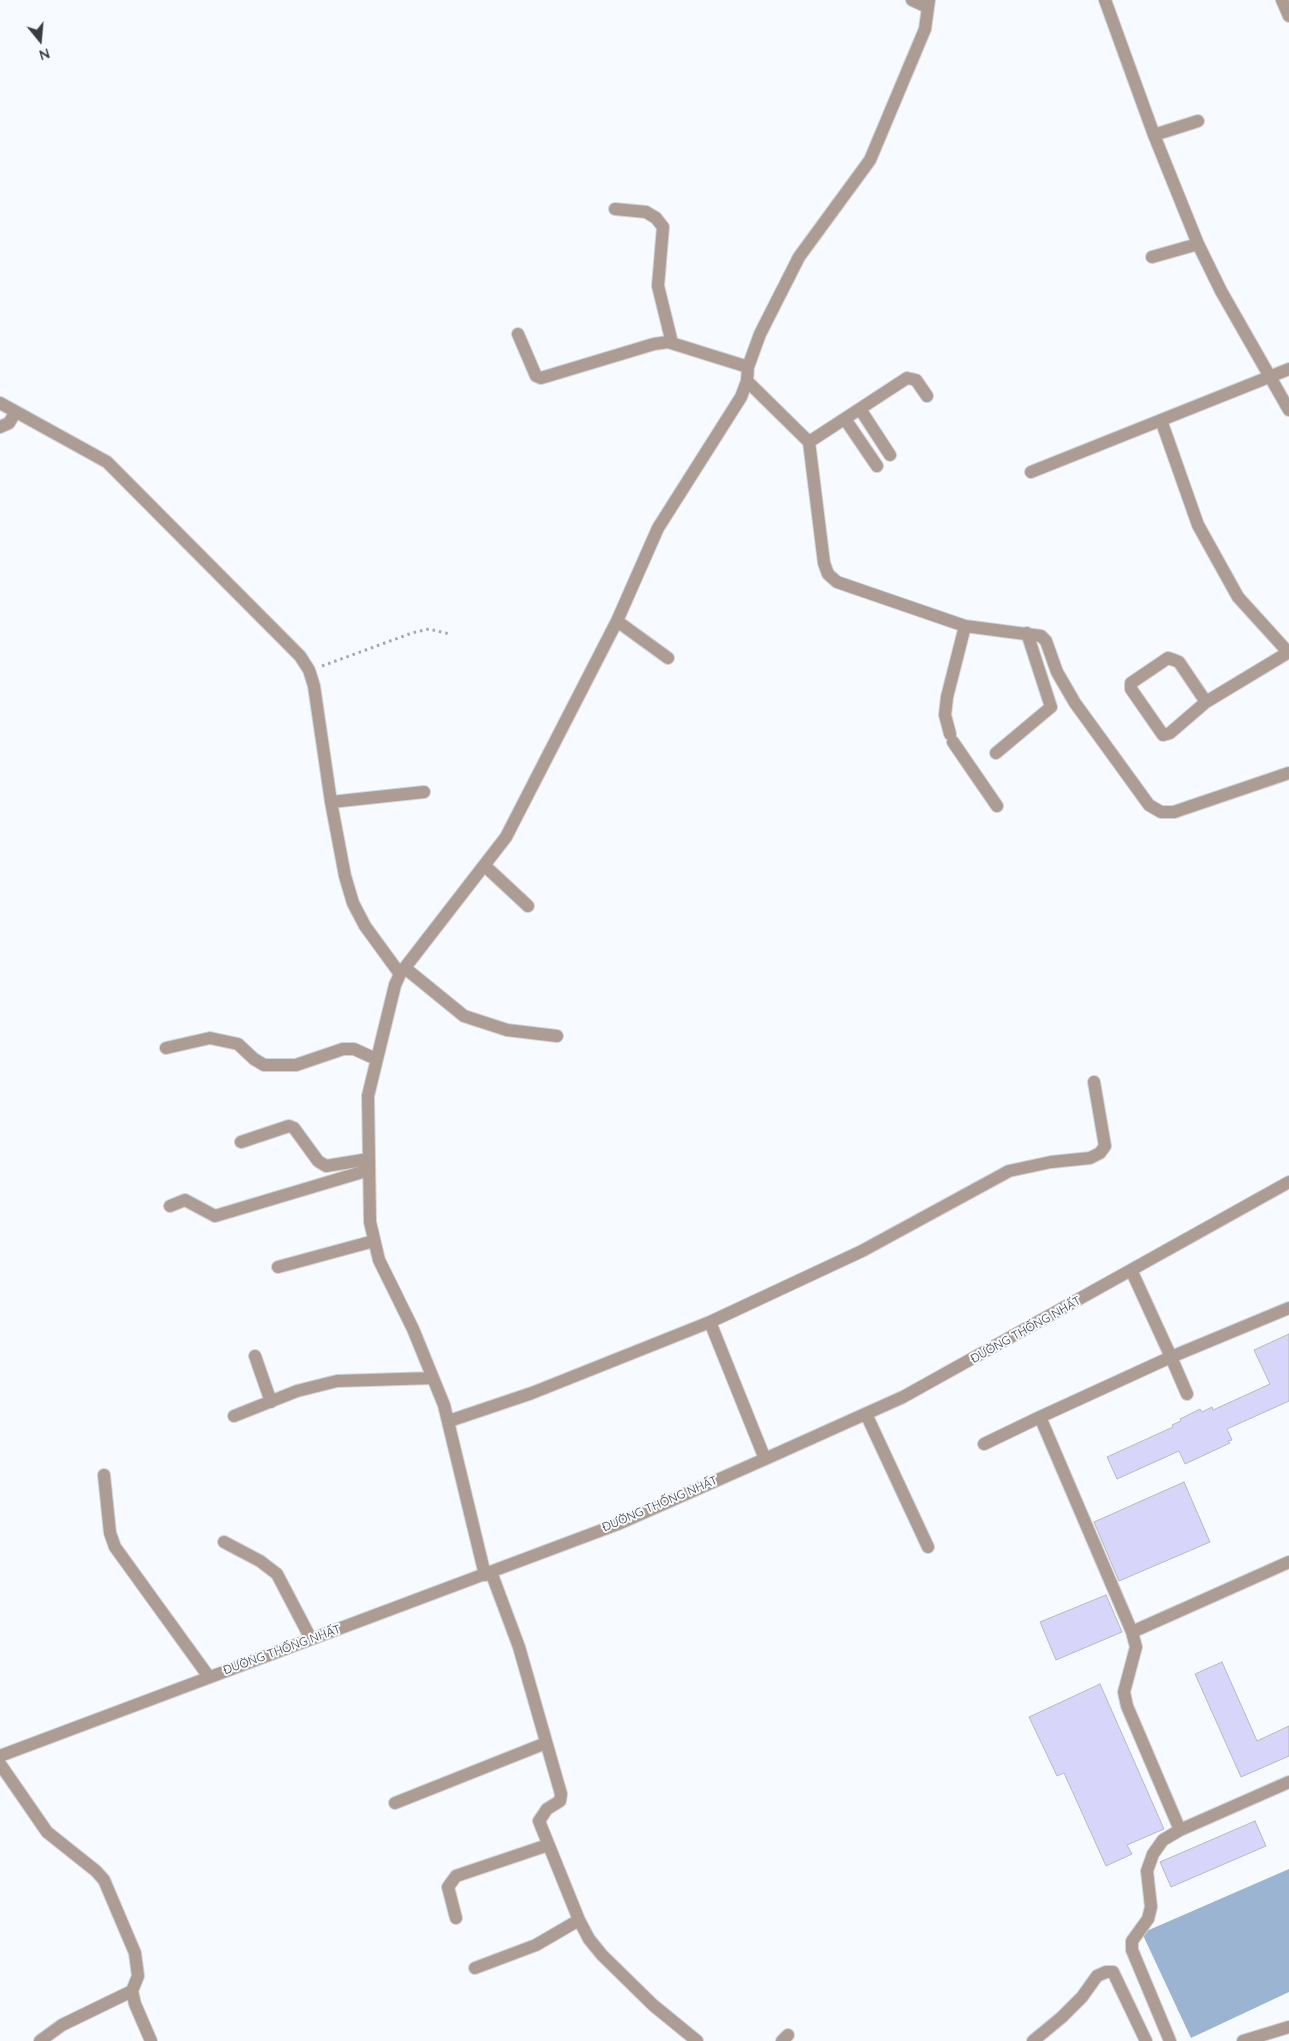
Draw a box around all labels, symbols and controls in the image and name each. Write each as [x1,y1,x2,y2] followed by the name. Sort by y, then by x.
[15,15,65,65] north arrow
[37,44,52,64] text: N
[968,1294,1084,1366] street label: ĐƯỜNG THỐNG NHẤT
[600,1473,720,1535] street label: ĐƯỜNG THỐNG NHẤT
[221,1622,343,1678] street label: ĐƯỜNG THỐNG NHẤT

